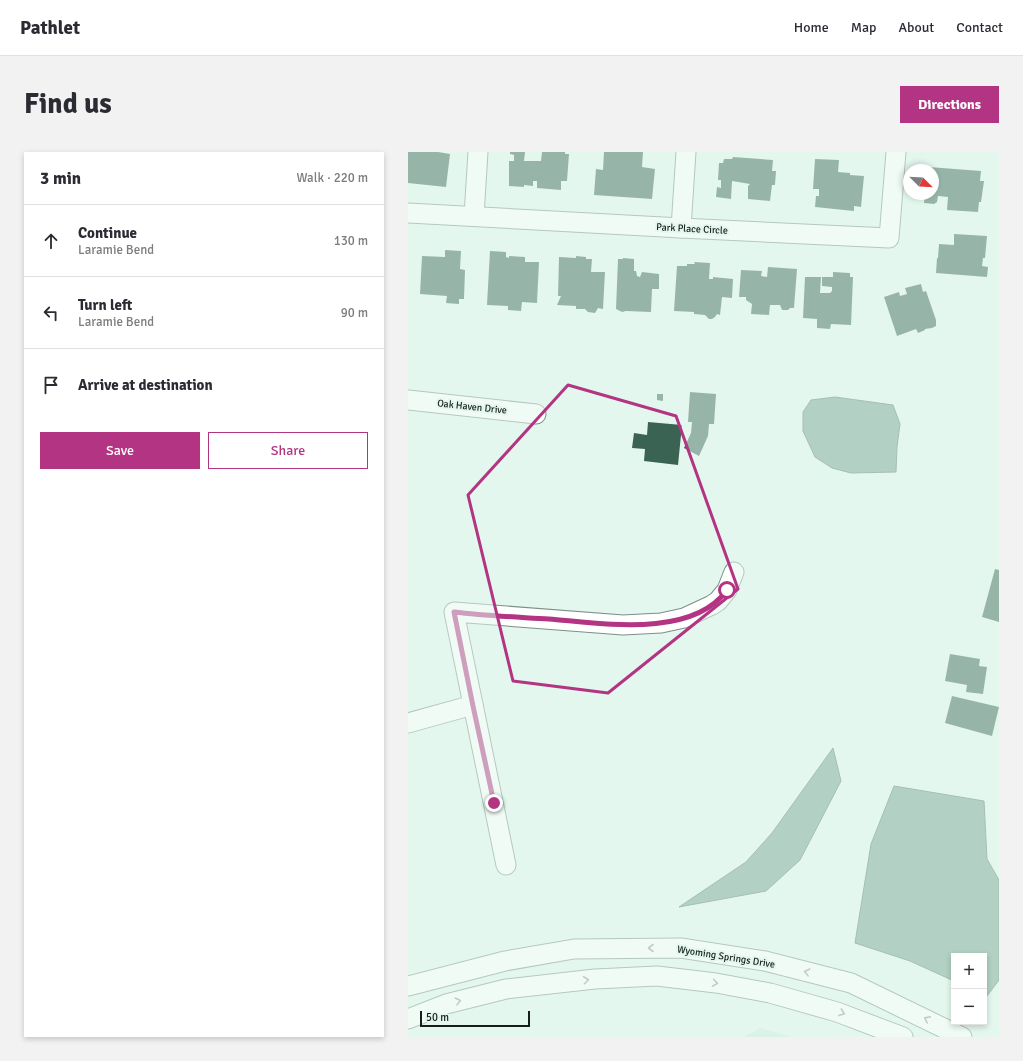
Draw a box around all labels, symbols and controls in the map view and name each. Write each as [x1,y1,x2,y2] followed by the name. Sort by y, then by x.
[20,16,80,40] text: Pathlet
[794,19,829,36] text: Home
[851,19,876,36] text: Map
[898,19,934,36] text: About
[956,19,1003,36] text: Contact
[900,86,999,123] button: Directions
[24,87,112,121] text: Find us
[903,164,939,200] north arrow
[40,168,81,189] text: 3 min
[297,170,368,186] text: Walk · 220 m
[656,221,728,237] street label: Park Place Circle
[78,224,137,242] text: Continue
[40,230,62,252] icon: ahead
[334,233,368,249] text: 130 m
[78,242,154,258] text: Laramie Bend
[78,296,132,314] text: Turn left
[40,302,62,324] icon: left
[341,305,368,321] text: 90 m
[78,314,154,330] text: Laramie Bend
[40,374,62,396] icon: arrive
[78,376,213,394] text: Arrive at destination
[437,397,507,417] street label: Oak Haven Drive
[40,432,200,469] button: Save
[208,432,368,469] button: Share
[718,581,736,599] route start
[485,794,503,812] route end
[676,943,776,971] street label: Wyoming Springs Drive
[648,944,654,952] one-way arrow
[951,953,987,1025] map controls
[951,953,987,989] button: +
[804,968,810,976] one-way arrow
[583,975,589,984] one-way arrow
[712,978,718,987] one-way arrow
[951,989,987,1025] button: −
[454,997,461,1006] one-way arrow
[420,1009,530,1028] scale bar
[838,1009,845,1017] one-way arrow
[426,1011,449,1024] text: 50 m
[924,1016,931,1024] one-way arrow

